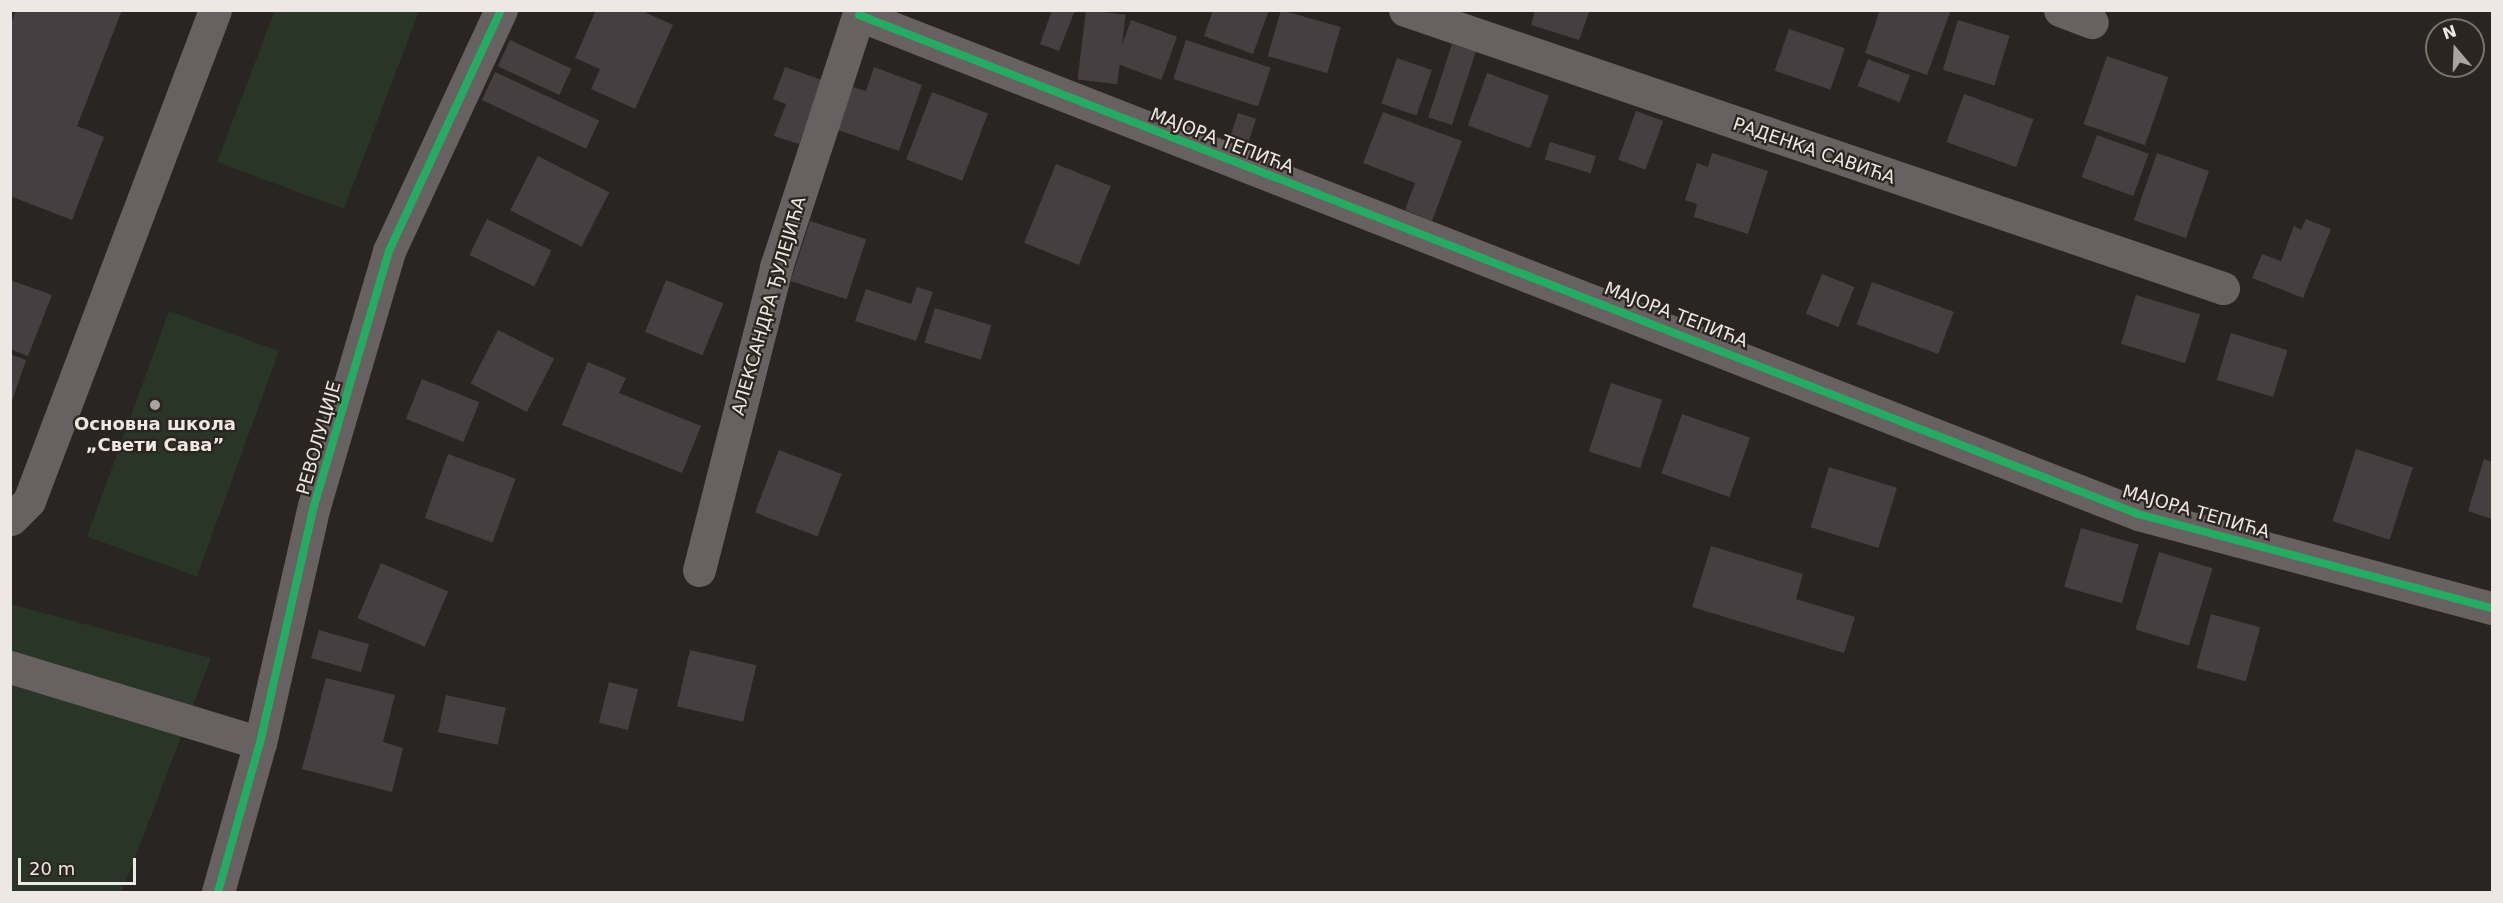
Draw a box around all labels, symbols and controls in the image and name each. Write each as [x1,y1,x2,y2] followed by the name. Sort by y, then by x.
[2425,18,2485,78] north arrow
[2440,21,2459,44] text: N
[1147,104,1297,178] street label: МАЈОРА ТЕПИЋА
[1730,113,1898,189] street label: РАДЕНКА САВИЋА
[727,194,811,418] street label: АЛЕКСАНДРА ЂУЛЕЈИЋА
[1601,278,1751,352] street label: МАЈОРА ТЕПИЋА
[292,379,346,497] street label: РЕВОЛУЦИЈЕ
[148,398,162,412] marker: Основна школа „Свети Сава”
[74,414,236,456] place label: Основна школа „Свети Сава”
[2120,481,2272,543] street label: МАЈОРА ТЕПИЋА
[21,846,140,884] scale bar
[29,858,75,879] text: 20 m

